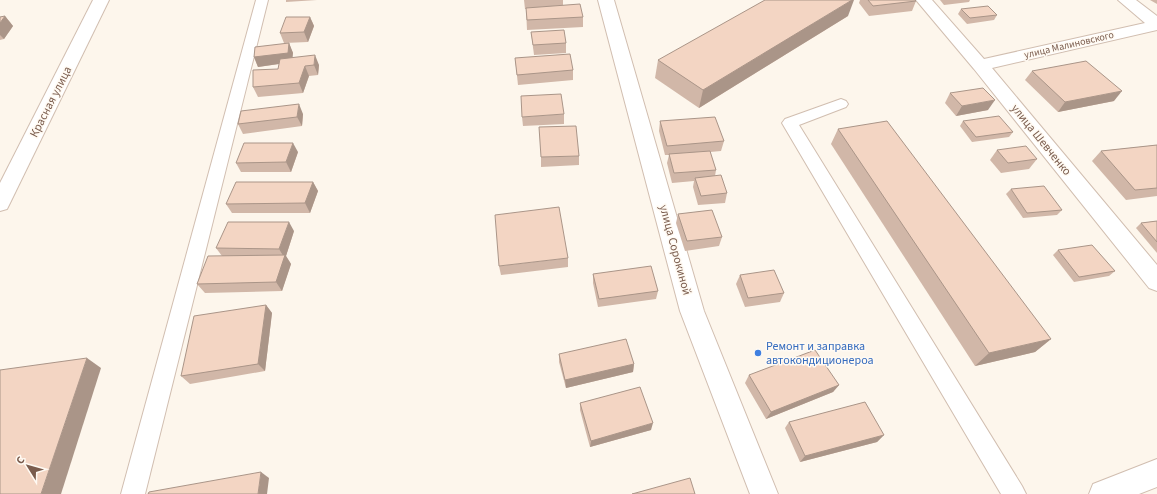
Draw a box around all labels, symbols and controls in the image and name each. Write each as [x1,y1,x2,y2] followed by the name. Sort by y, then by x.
[1023,28,1115,62] street label: улица Малиновского
[26,63,76,141] street label: Красная улица
[1007,101,1075,179] street label: улица Шевченко
[655,203,695,297] street label: улица Сорокиной
[766,338,874,369] place label: Ремонт и заправка автокондиционероа
[753,348,763,358] marker: Ремонт и заправка автокондиционероа
[8,446,48,486] north arrow
[12,453,29,467] text: С

